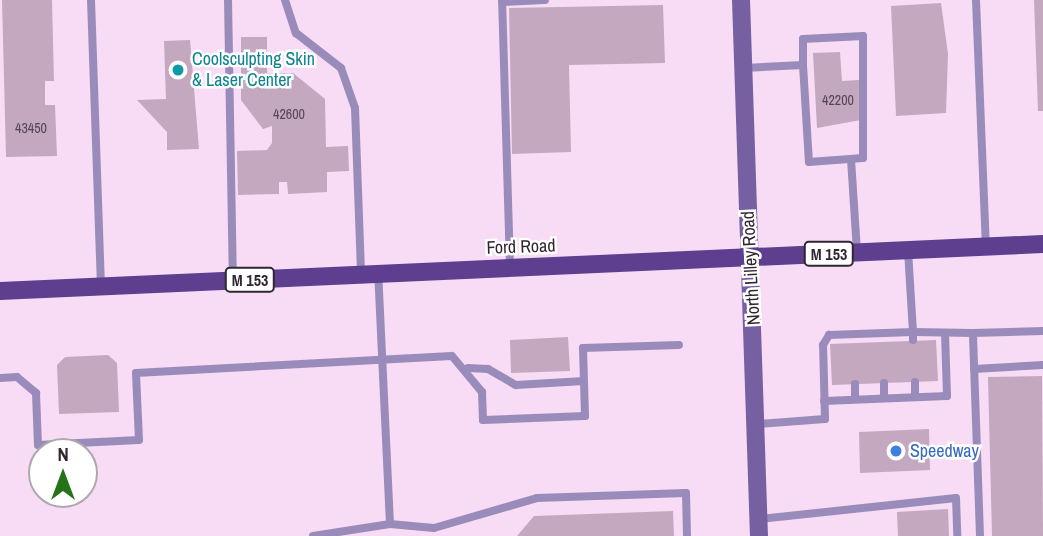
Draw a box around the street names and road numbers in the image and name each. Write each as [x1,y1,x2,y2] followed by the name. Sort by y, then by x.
[737,210,765,326] street label: North Lilley Road
[486,235,556,259] street label: Ford Road
[803,242,855,266] road number: M 153
[224,268,276,292] road number: M 153

